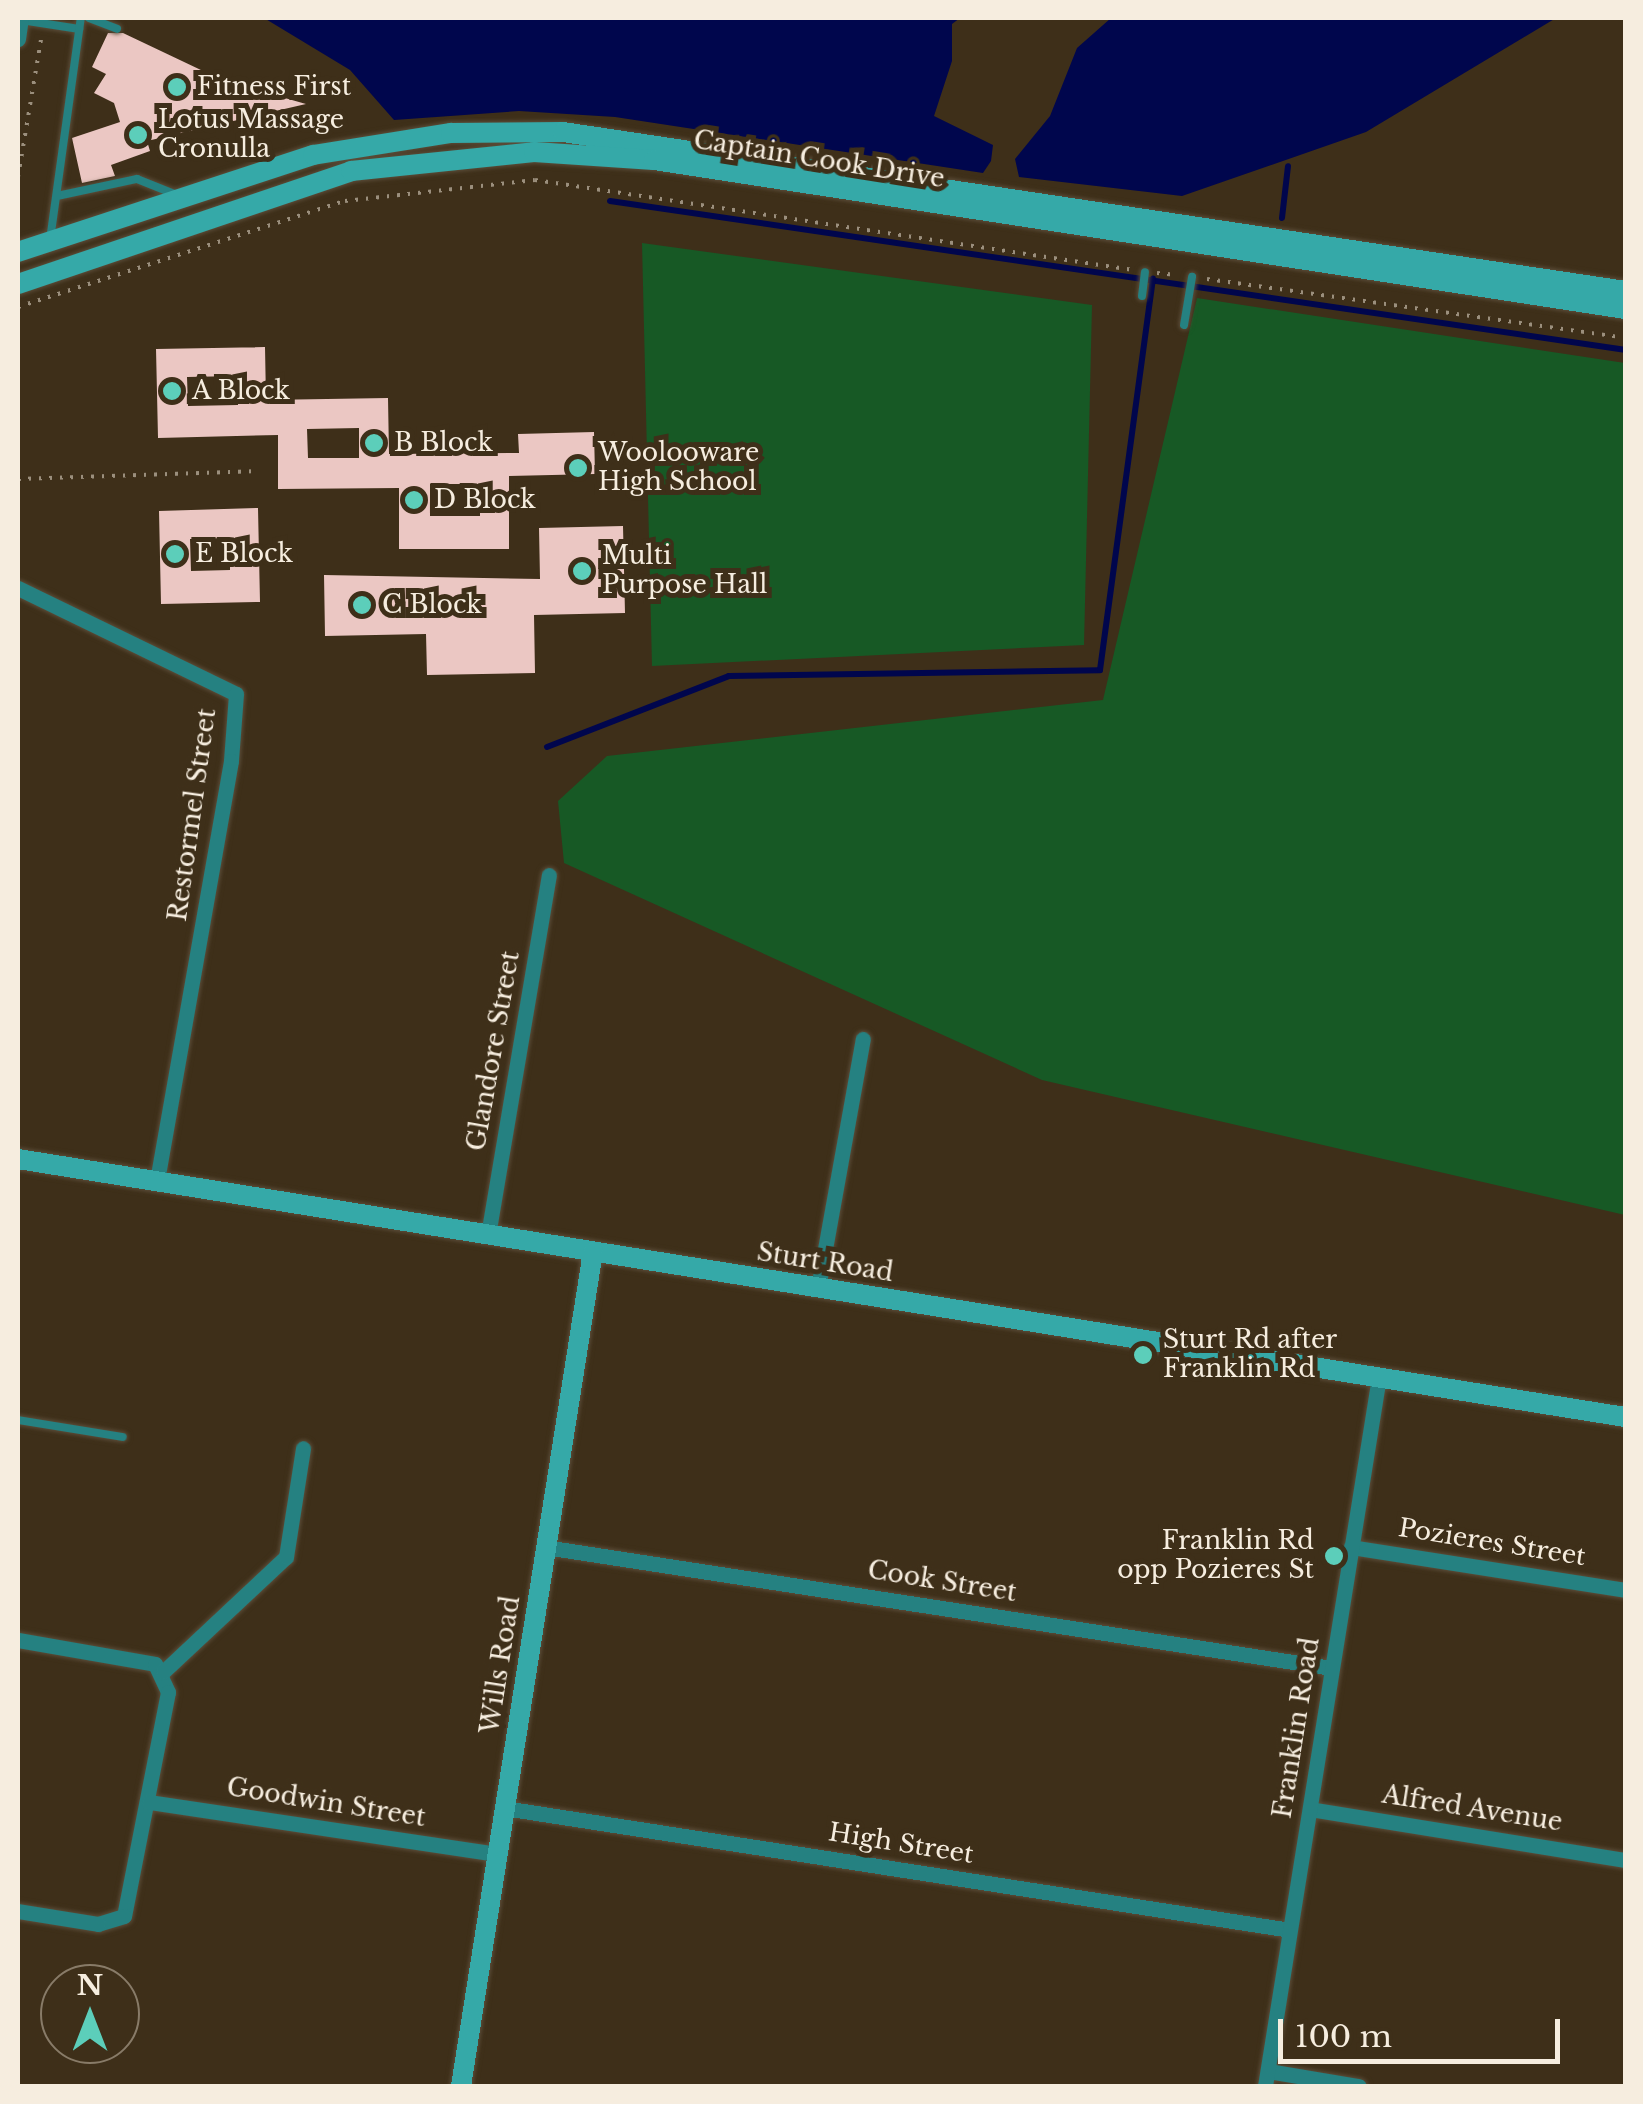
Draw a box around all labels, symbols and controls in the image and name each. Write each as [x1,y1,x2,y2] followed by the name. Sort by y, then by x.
[197,72,351,102] place label: Fitness First
[166,76,188,98] marker: Fitness First
[158,106,344,165] place label: Lotus Massage Cronulla
[127,124,149,146] marker: Lotus Massage Cronulla
[691,125,947,195] street label: Captain Cook Drive
[192,376,291,406] place label: A Block
[161,380,183,402] marker: A Block
[394,428,493,458] place label: B Block
[363,432,385,454] marker: B Block
[598,439,759,498] place label: Woolooware High School
[567,457,589,479] marker: Woolooware High School
[434,485,536,515] place label: D Block
[403,489,425,511] marker: D Block
[195,539,293,569] place label: E Block
[602,542,767,601] place label: Multi Purpose Hall
[164,543,186,565] marker: E Block
[571,560,593,582] marker: Multi Purpose Hall
[382,590,482,620] place label: C Block
[351,594,373,616] marker: C Block
[163,707,223,923] street label: Restormel Street
[462,949,526,1153] street label: Glandore Street
[755,1237,895,1289] street label: Sturt Road
[1163,1326,1337,1385] place label: Sturt Rd after Franklin Rd
[1132,1344,1154,1366] marker: Sturt Rd after Franklin Rd
[1396,1513,1588,1573] street label: Pozieres Street
[1117,1527,1314,1586] place label: Franklin Rd opp Pozieres St
[1323,1545,1345,1567] marker: Franklin Rd opp Pozieres St
[865,1555,1019,1609] street label: Cook Street
[475,1594,527,1736] street label: Wills Road
[1268,1636,1326,1820] street label: Franklin Road
[225,1772,427,1834] street label: Goodwin Street
[1379,1780,1565,1838] street label: Alfred Avenue
[826,1818,976,1870] street label: High Street
[40,1964,140,2064] north arrow
[77,1968,103,2003] text: N
[1283,1999,1566,2061] scale bar
[1295,2018,1392,2055] text: 100 m

